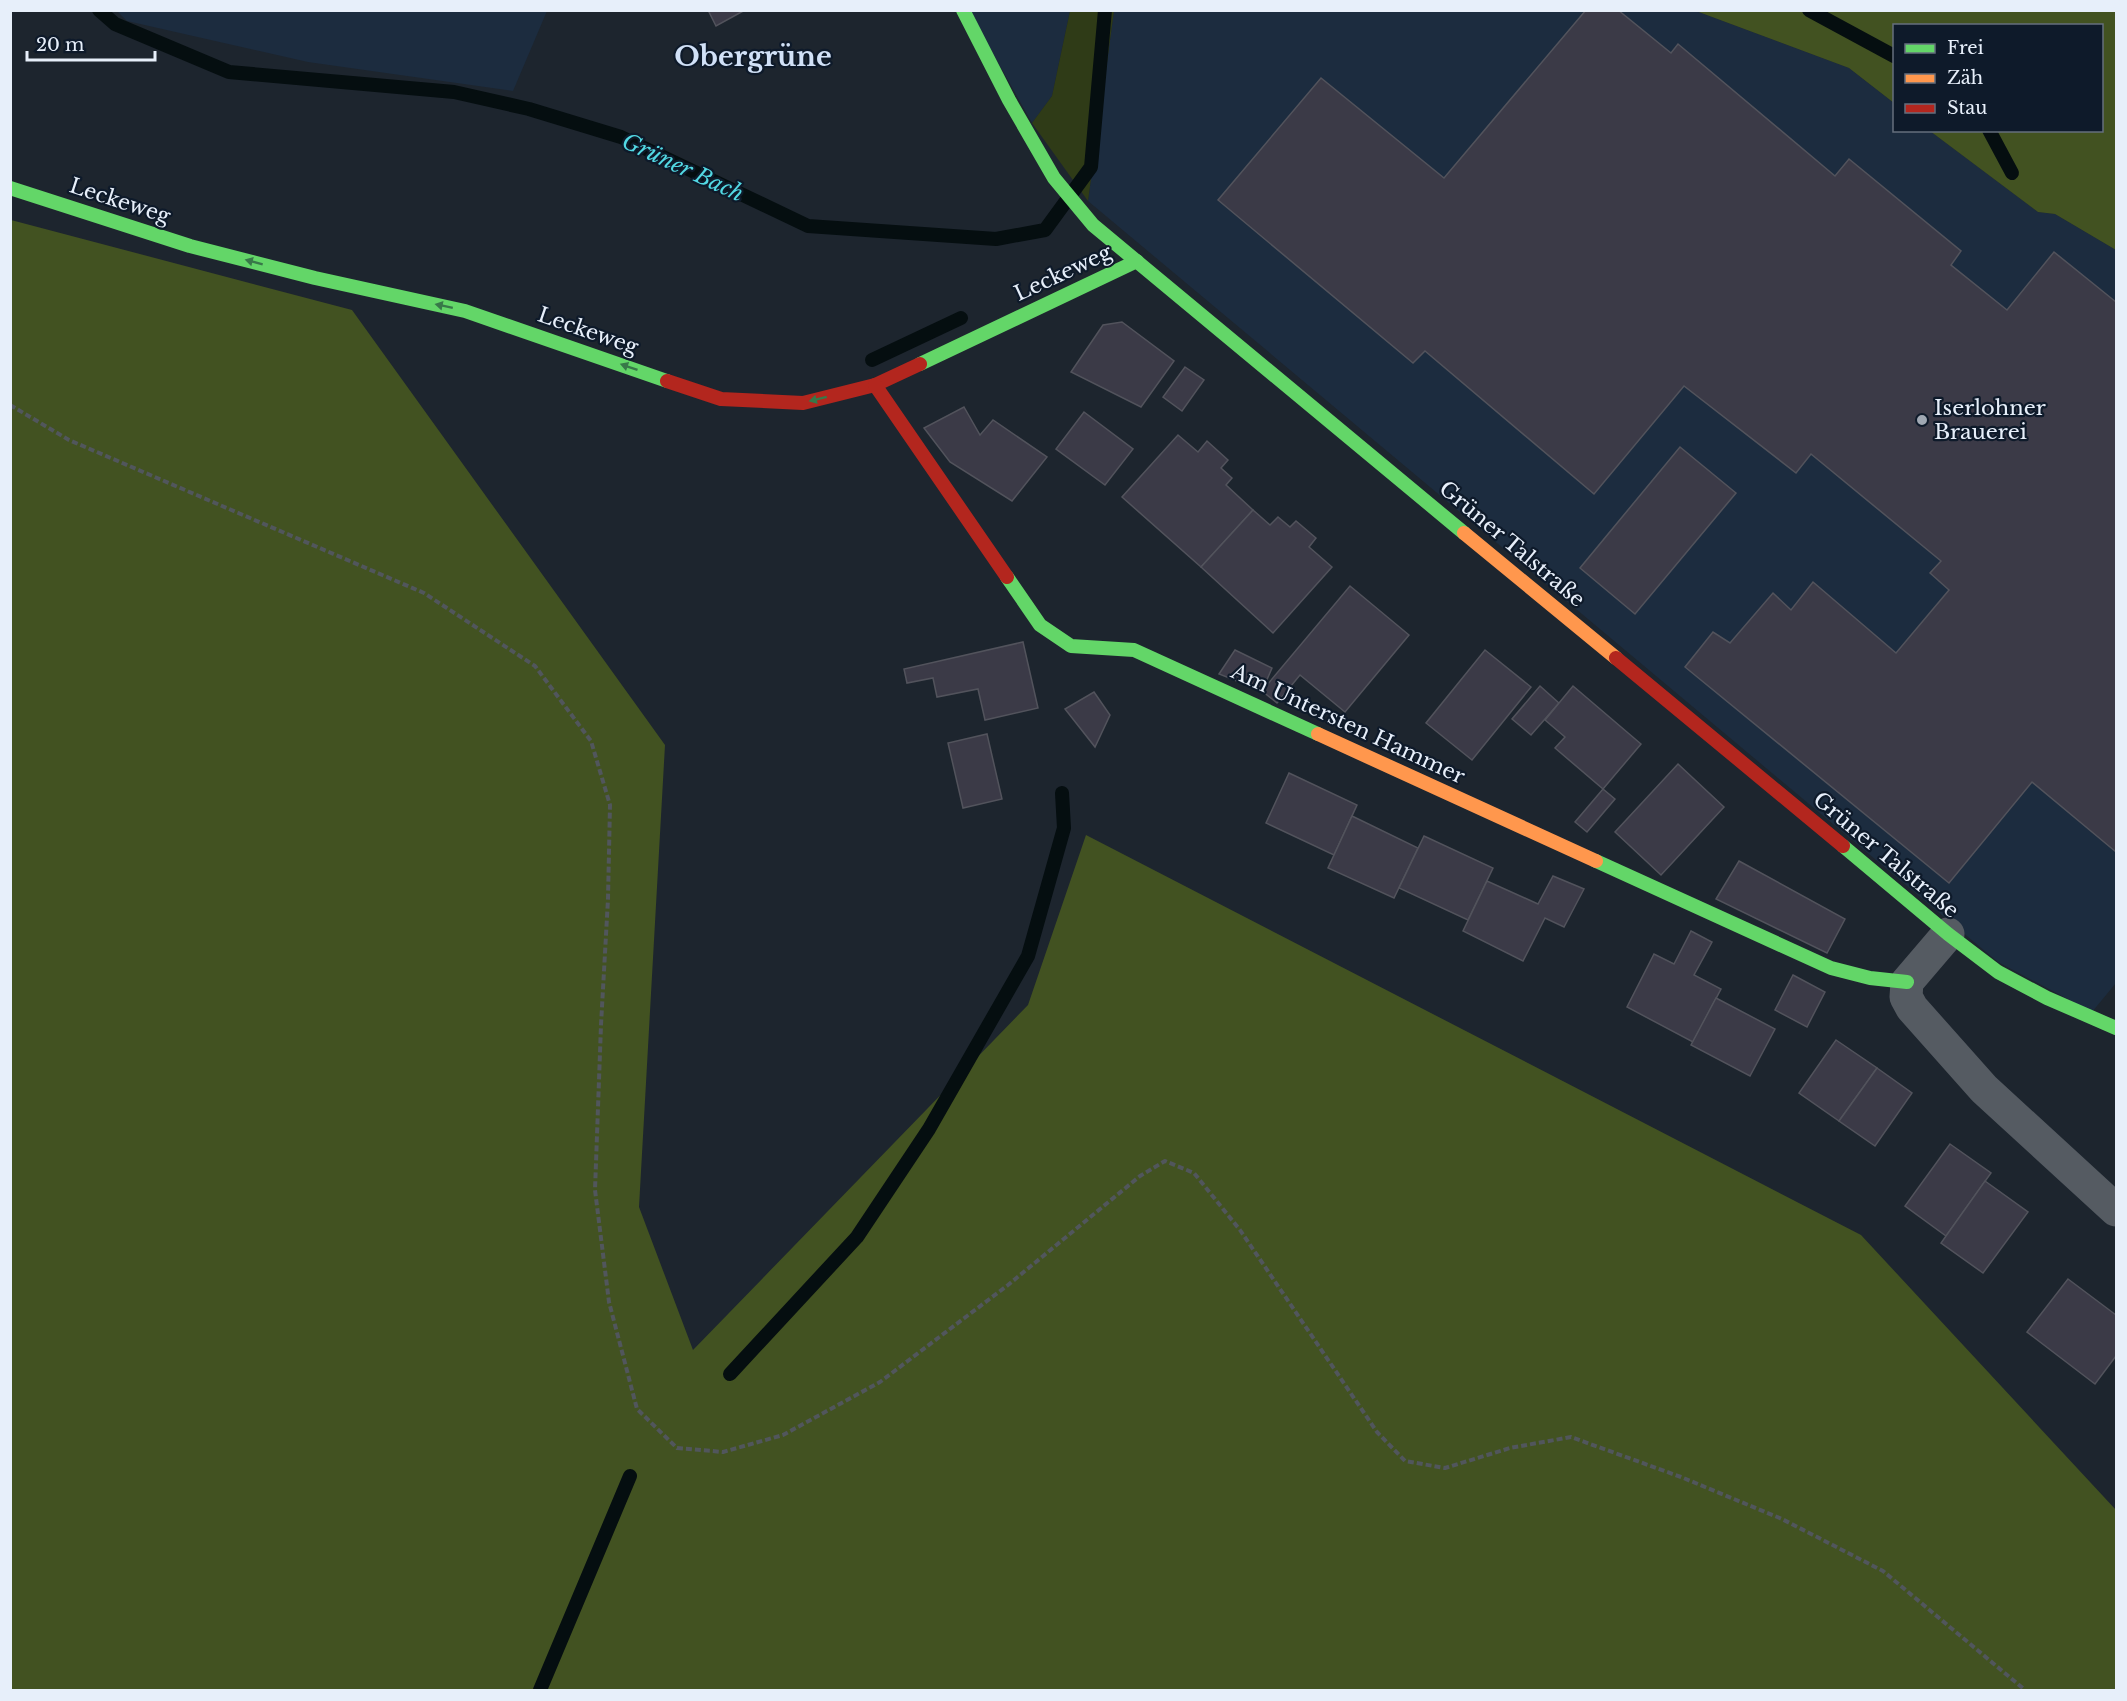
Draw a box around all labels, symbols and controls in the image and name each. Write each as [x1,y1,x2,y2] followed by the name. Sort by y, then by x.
[27,24,154,62] scale bar
[1893,24,2103,132] legend
[36,34,84,56] text: 20 m
[1947,37,1984,59] text: Frei
[674,40,832,73] district label: Obergrüne
[1947,67,1983,89] text: Zäh
[1947,97,1987,119] text: Stau
[618,127,748,207] water label: Grüner Bach
[66,172,174,230] street label: Leckeweg
[1010,239,1116,307] street label: Leckeweg
[245,257,263,267] one-way arrow
[434,301,453,311] one-way arrow
[534,302,642,360] street label: Leckeweg
[620,362,638,371] one-way arrow
[809,395,827,405] one-way arrow
[1934,395,2046,445] place label: Iserlohner Brauerei
[1915,413,1929,427] marker: Iserlohner Brauerei
[1434,475,1590,613] street label: Grüner Talstraße
[1226,658,1469,790] street label: Am Untersten Hammer
[1808,786,1964,924] street label: Grüner Talstraße

